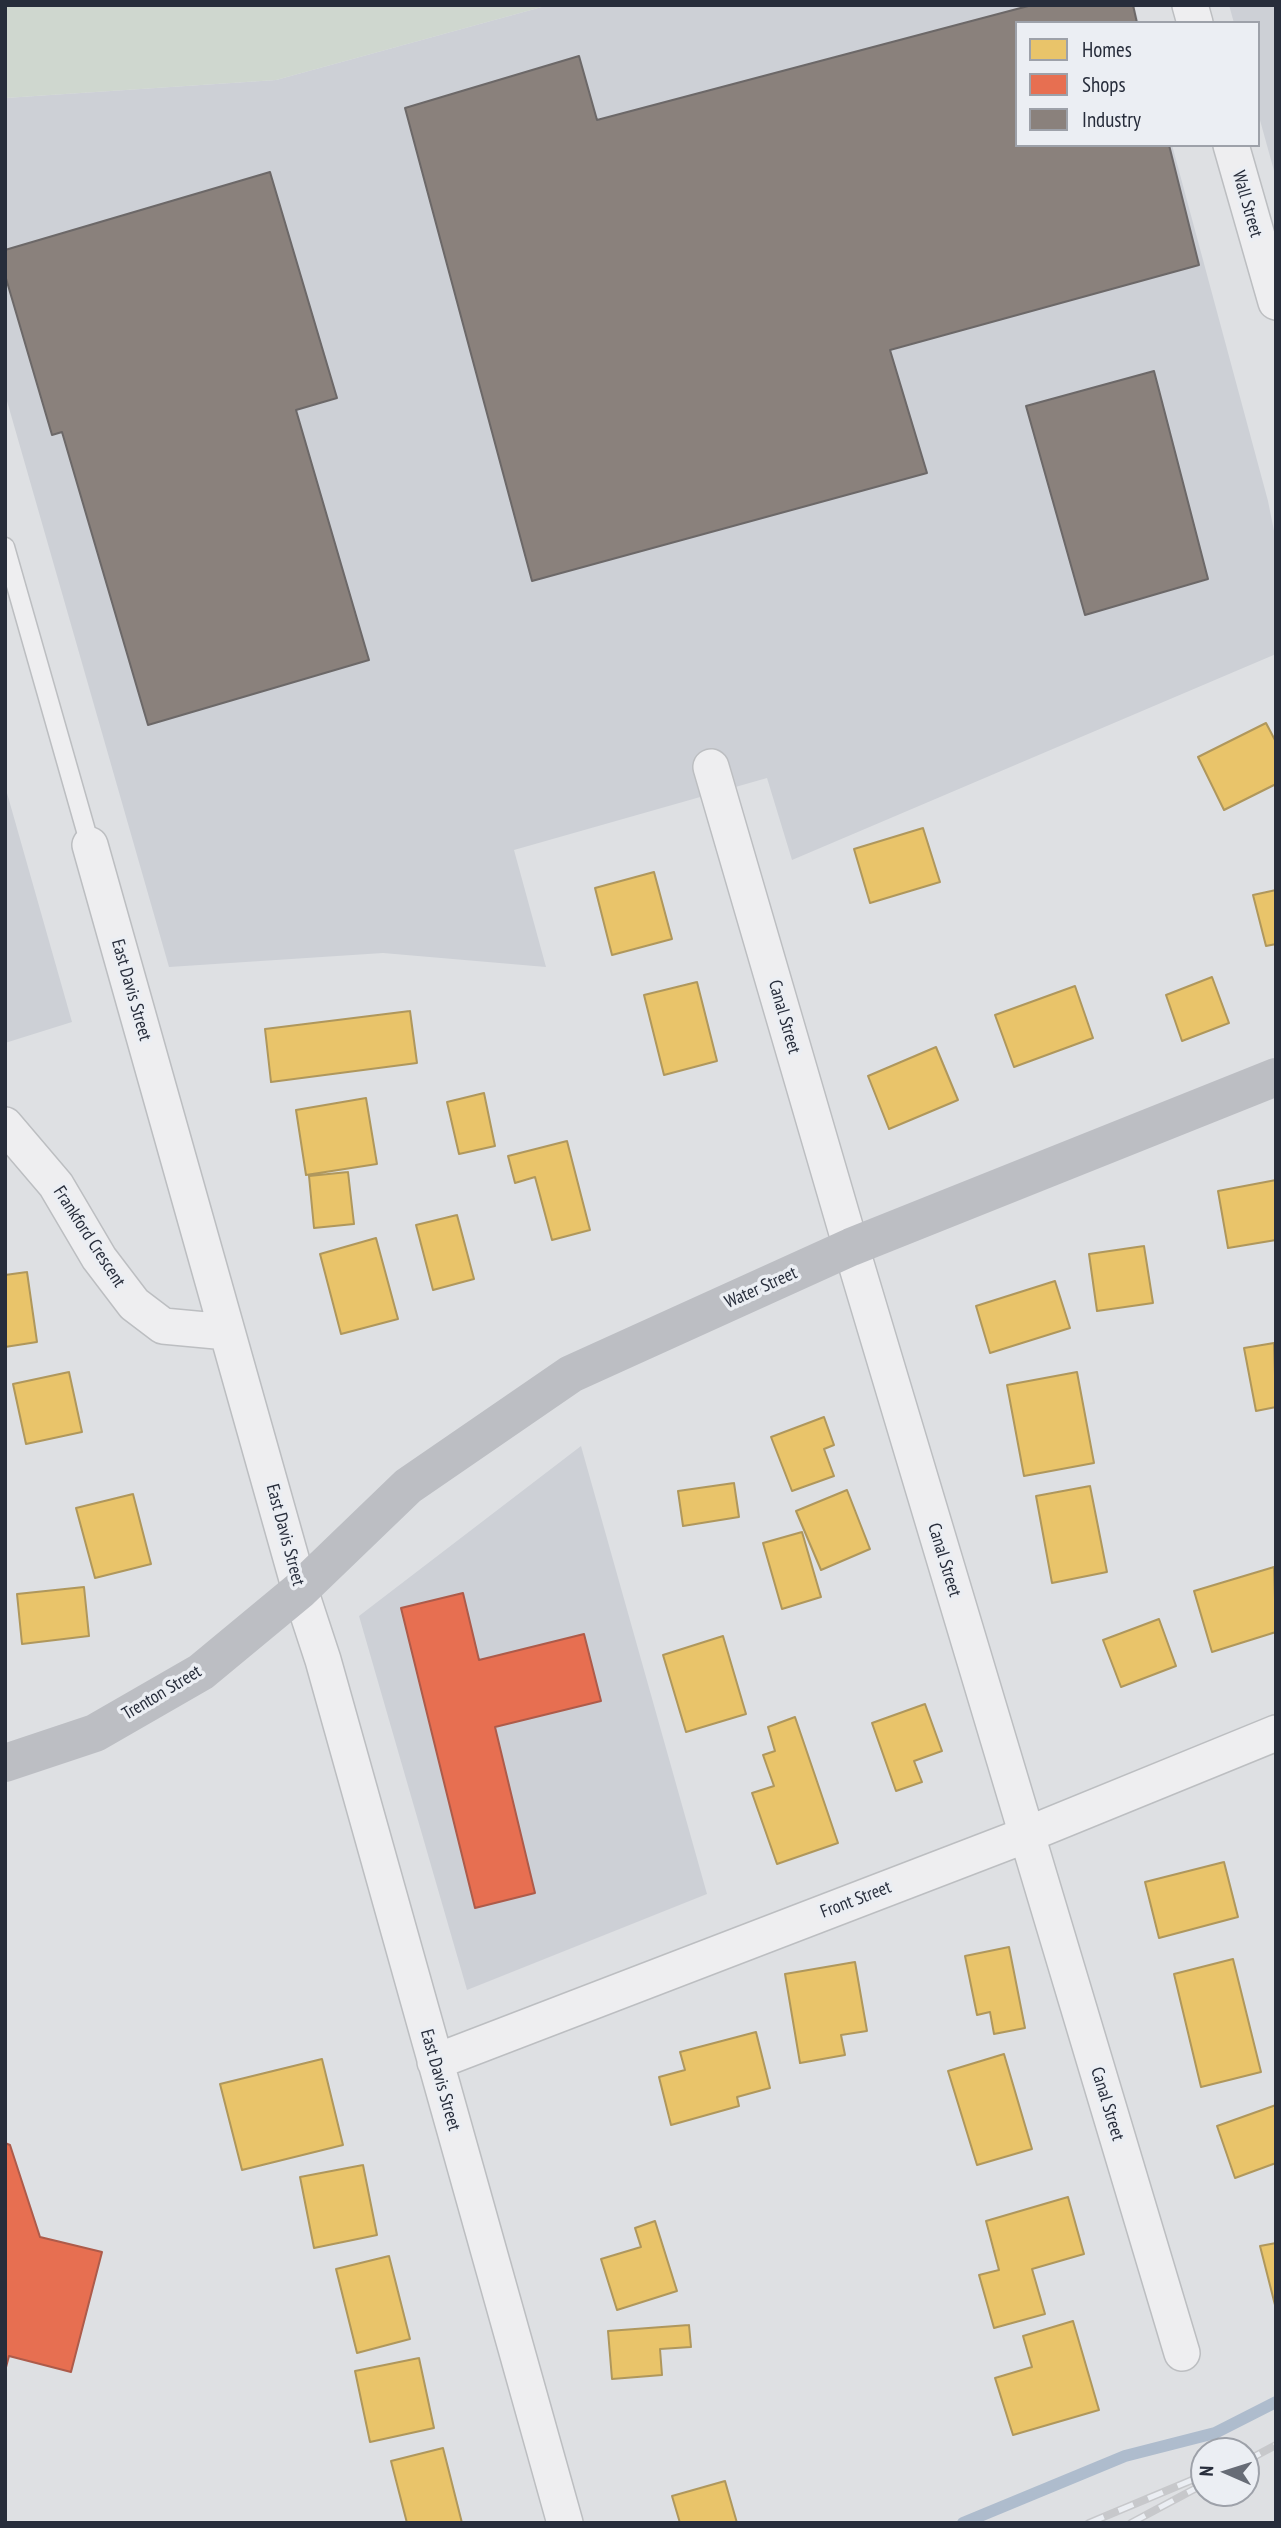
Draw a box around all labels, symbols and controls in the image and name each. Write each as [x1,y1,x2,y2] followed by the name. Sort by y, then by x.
[1015,21,1260,147] legend
[1082,36,1132,63] text: Homes
[1082,71,1126,98] text: Shops
[1082,106,1141,133] text: Industry
[1227,168,1267,240] street label: Wall Street
[106,937,156,1043] street label: East Davis Street
[763,978,805,1056] street label: Canal Street
[48,1182,130,1292] street label: Frankford Crescent
[721,1262,801,1314] street label: Water Street
[261,1482,309,1588] street label: East Davis Street
[923,1521,965,1599] street label: Canal Street
[119,1661,205,1725] street label: Trenton Street
[818,1877,894,1923] street label: Front Street
[415,2027,465,2133] street label: East Davis Street
[1086,2065,1128,2143] street label: Canal Street
[1190,2437,1260,2507] north arrow
[1194,2465,1218,2477] text: N

